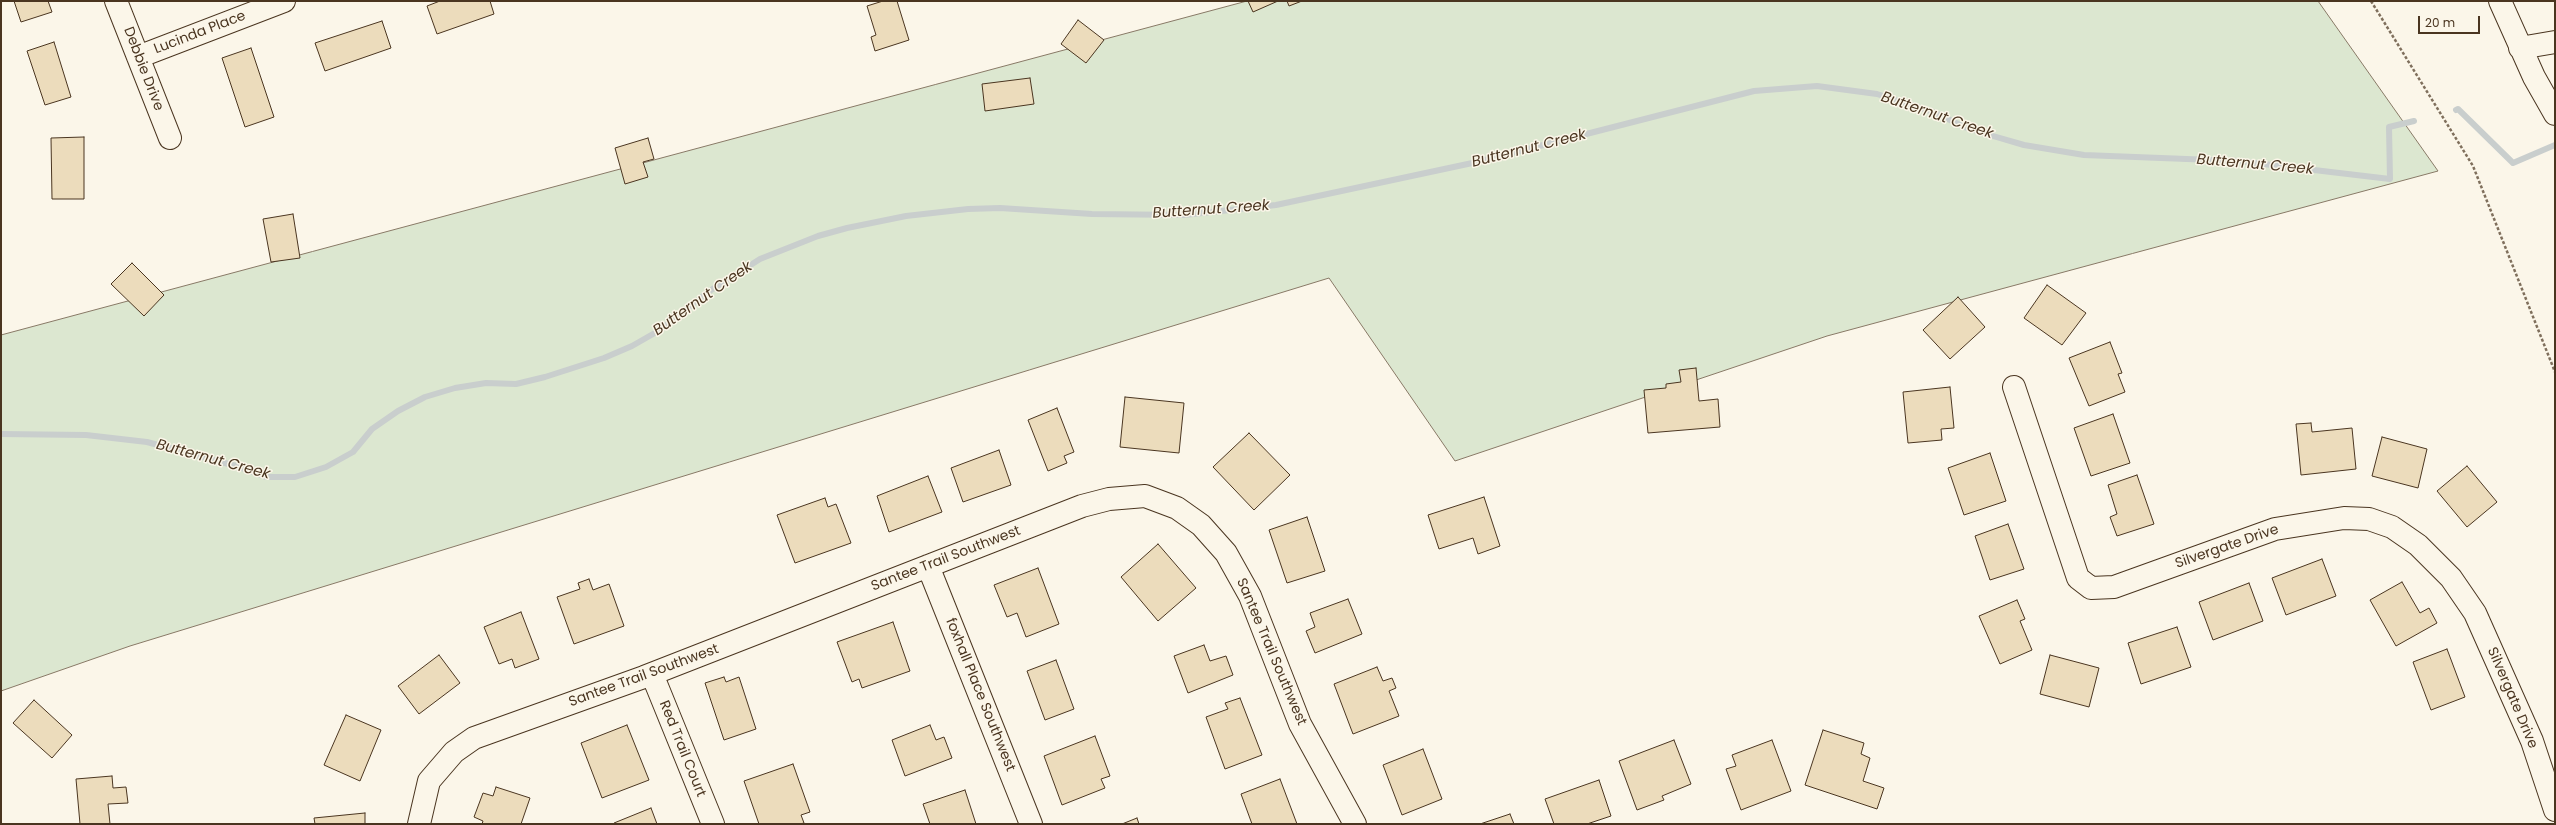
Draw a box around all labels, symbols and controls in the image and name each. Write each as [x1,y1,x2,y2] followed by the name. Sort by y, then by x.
[152,8,248,58] street label: Lucinda Place
[2420,8,2482,34] scale bar
[2425,14,2455,31] text: 20 m
[119,25,167,113] street label: Debbie Drive
[1879,88,1995,144] water label: Butternut Creek
[1470,126,1588,172] water label: Butternut Creek
[2196,151,2314,179] water label: Butternut Creek
[1152,197,1270,223] water label: Butternut Creek
[650,258,756,340] water label: Butternut Creek
[154,436,272,484] water label: Butternut Creek
[2173,521,2281,573] street label: Silvergate Drive
[869,523,1023,595] street label: Santee Trail Southwest
[1232,576,1310,728] street label: Santee Trail Southwest
[941,616,1019,774] street label: foxhall Place Southwest
[567,641,721,711] street label: Santee Trail Southwest
[2483,645,2541,751] street label: Silvergate Drive
[655,698,709,800] street label: Red Trail Court

